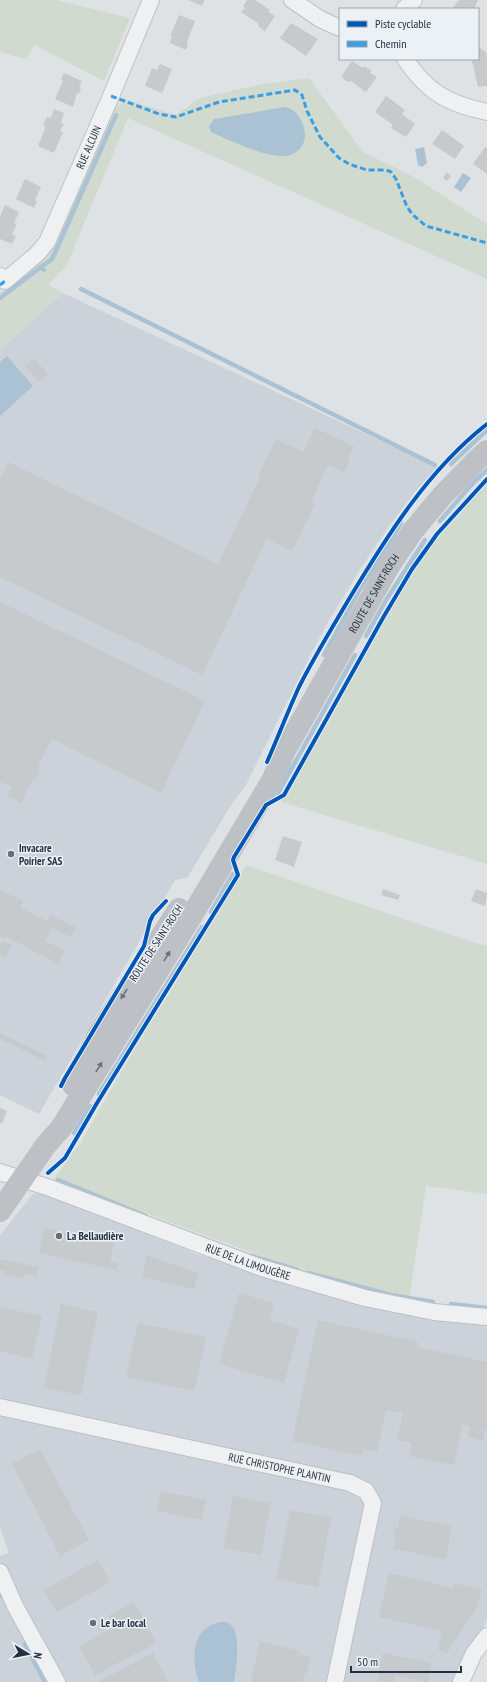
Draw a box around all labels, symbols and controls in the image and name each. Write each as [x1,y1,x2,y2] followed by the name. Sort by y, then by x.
[339,8,479,60] legend
[375,16,431,31] text: Piste cyclable
[375,36,406,51] text: Chemin
[73,123,104,171] street label: RUE ALCUIN
[346,551,402,635] street label: ROUTE DE SAINT-ROCH
[19,841,63,868] place label: Invacare Poirier SAS
[6,849,16,859] marker: Invacare Poirier SAS
[126,902,186,984] street label: ROUTE DE SAINT-ROCH
[163,951,171,961] one-way arrow
[120,989,128,1000] one-way arrow
[96,1061,103,1073] one-way arrow
[67,1229,124,1243] place label: La Bellaudière
[54,1231,64,1241] marker: La Bellaudière
[204,1240,292,1283] street label: RUE DE LA LIMOUGÈRE
[227,1450,332,1486] street label: RUE CHRISTOPHE PLANTIN
[101,1616,146,1630] place label: Le bar local
[88,1618,98,1628] marker: Le bar local
[8,1634,48,1674] north arrow
[351,1648,461,1674] scale bar
[30,1652,45,1660] text: N
[357,1654,378,1669] text: 50 m

